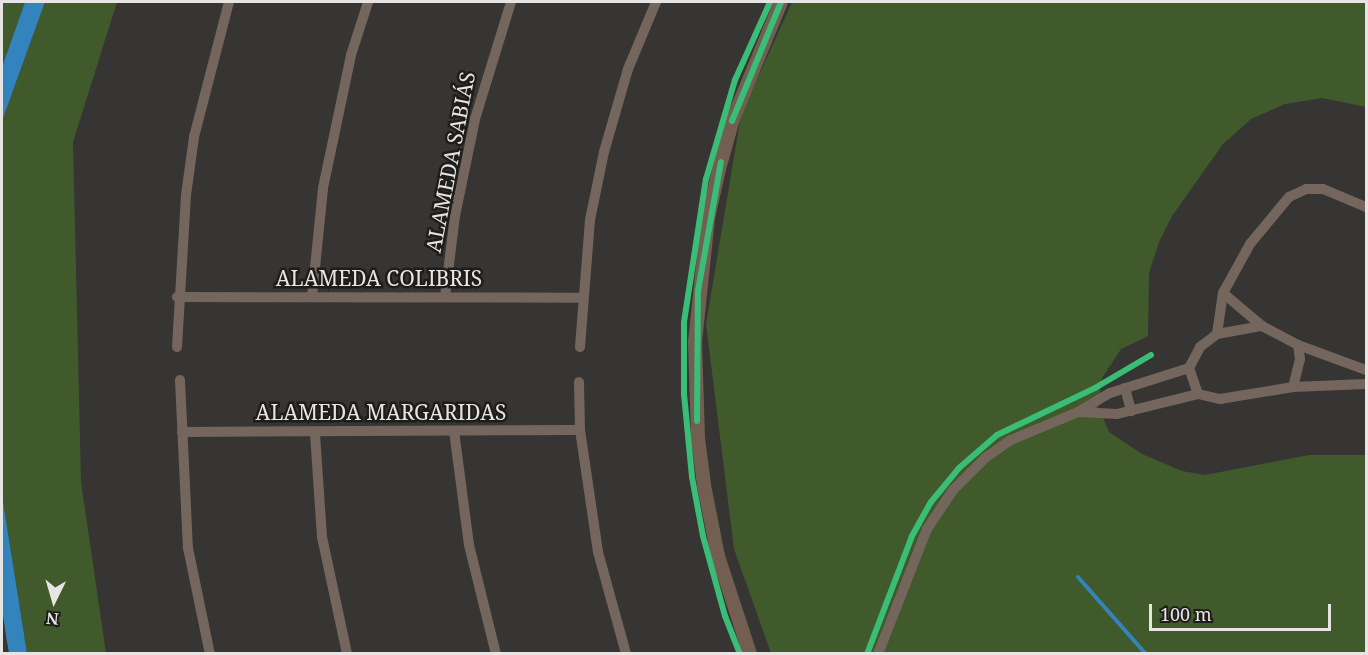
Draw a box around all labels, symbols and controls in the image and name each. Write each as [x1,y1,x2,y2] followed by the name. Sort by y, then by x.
[420,69,480,255] street label: ALAMEDA SABIÁS
[276,265,482,291] street label: ALAMEDA COLIBRIS
[256,399,506,425] street label: ALAMEDA MARGARIDAS
[24,571,84,631] north arrow
[1152,592,1334,630] scale bar
[1160,602,1212,626] text: 100 m
[45,607,60,630] text: N

